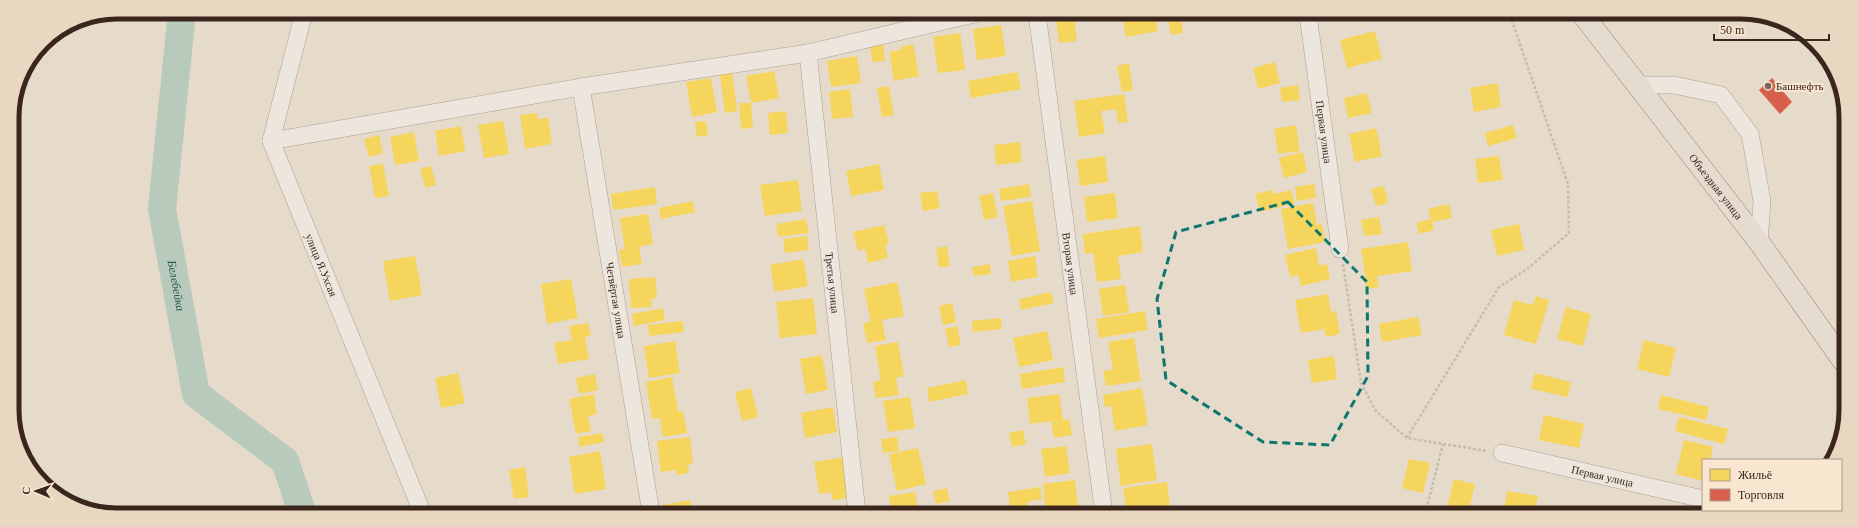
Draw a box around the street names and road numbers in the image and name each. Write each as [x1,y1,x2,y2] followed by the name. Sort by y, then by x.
[1314,100,1334,164] street label: Первая улица
[1687,151,1745,222] street label: Объездная улица
[303,232,340,298] street label: улица Я.Ухсая
[1060,232,1081,296] street label: Вторая улица
[823,251,842,314] street label: Третья улица
[604,261,628,339] street label: Четвёртая улица
[1570,463,1635,489] street label: Первая улица

